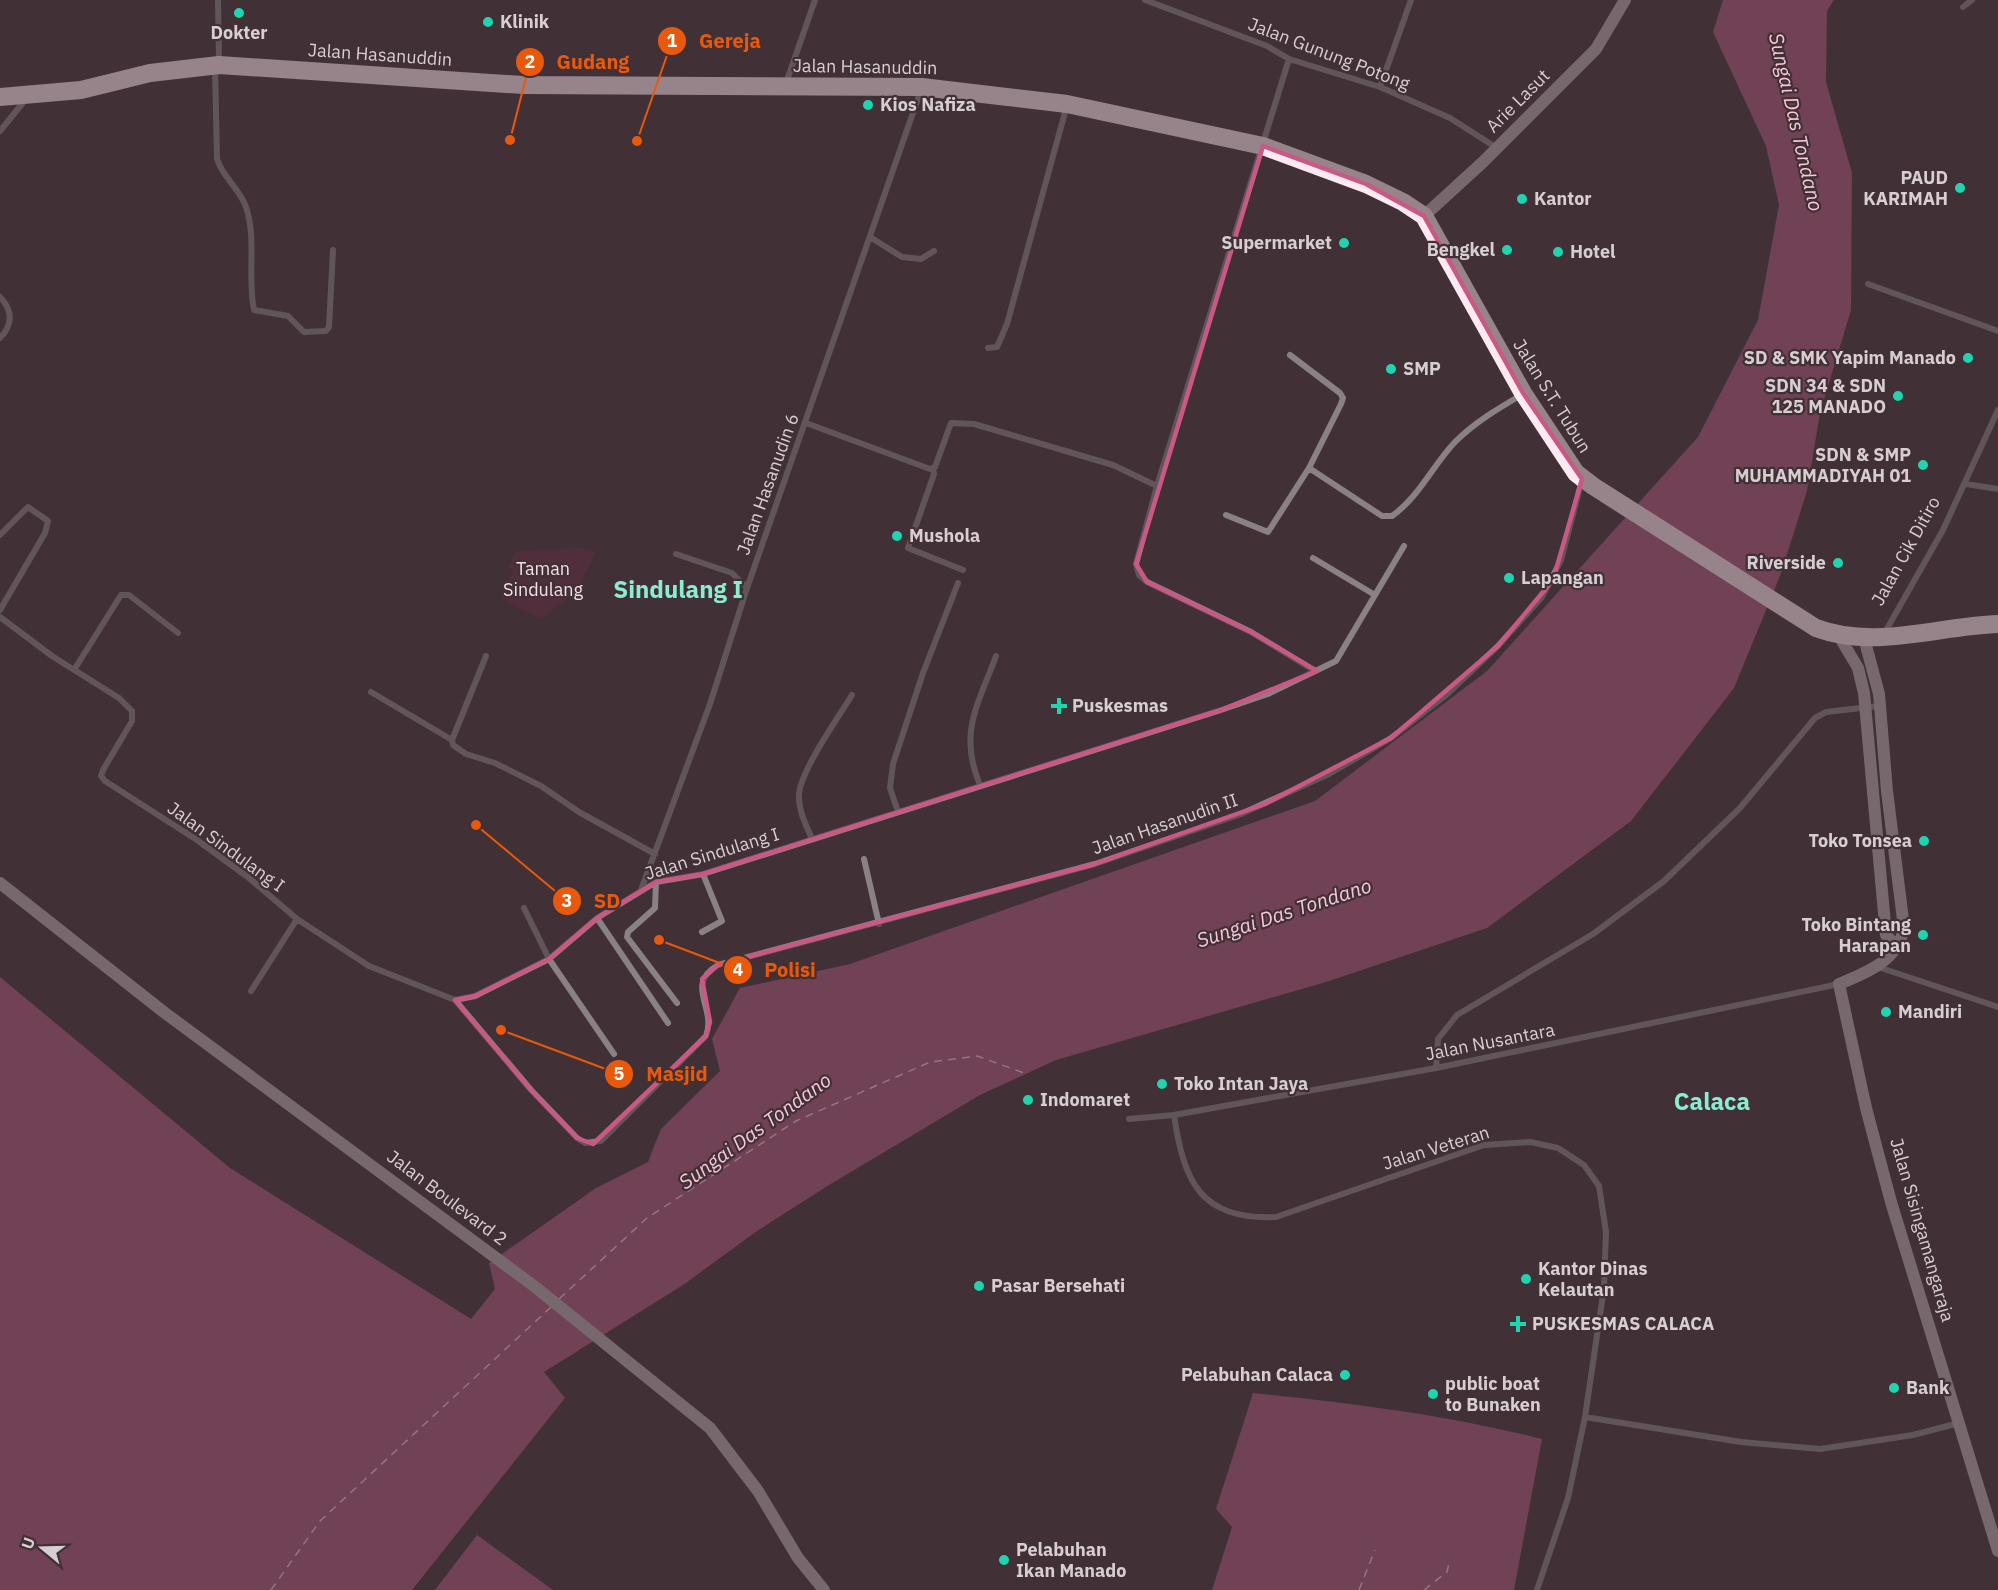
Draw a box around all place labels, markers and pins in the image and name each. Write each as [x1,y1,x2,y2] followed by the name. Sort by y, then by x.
[232,6,246,20] marker: Dokter
[500,10,550,33] place label: Klinik
[481,15,495,29] marker: Klinik
[210,21,268,44] place label: Dokter
[657,22,773,60] callout: Gereja
[515,43,641,81] callout: Gudang
[880,93,976,116] place label: Kios Nafiza
[861,98,875,112] marker: Kios Nafiza
[1863,166,1948,210] place label: PAUD KARIMAH
[1953,181,1967,195] marker: PAUD KARIMAH
[1534,187,1592,210] place label: Kantor
[1515,192,1529,206] marker: Kantor
[1221,231,1332,254] place label: Supermarket
[1337,236,1351,250] marker: Supermarket
[1427,238,1496,261] place label: Bengkel
[1570,240,1616,263] place label: Hotel
[1500,243,1514,257] marker: Bengkel
[1551,245,1565,259] marker: Hotel
[1744,346,1956,369] place label: SD & SMK Yapim Manado
[1961,351,1975,365] marker: SD & SMK Yapim Manado
[1403,357,1441,380] place label: SMP
[1384,362,1398,376] marker: SMP
[1765,374,1886,418] place label: SDN 34 & SDN 125 MANADO
[1891,389,1905,403] marker: SDN 34 & SDN 125 MANADO
[1735,443,1911,487] place label: SDN & SMP MUHAMMADIYAH 01
[1916,458,1930,472] marker: SDN & SMP MUHAMMADIYAH 01
[909,524,980,547] place label: Mushola
[890,529,904,543] marker: Mushola
[1747,551,1826,574] place label: Riverside
[1831,556,1845,570] marker: Riverside
[1521,566,1604,589] place label: Lapangan
[1502,571,1516,585] marker: Lapangan
[1072,694,1168,717] place label: Puskesmas
[1050,697,1068,715] marker: Puskesmas
[1809,829,1912,852] place label: Toko Tonsea
[1917,834,1931,848] marker: Toko Tonsea
[552,882,632,920] callout: SD
[1802,913,1911,957] place label: Toko Bintang Harapan
[1916,928,1930,942] marker: Toko Bintang Harapan
[723,951,828,989] callout: Polisi
[1898,1000,1962,1023] place label: Mandiri
[1879,1005,1893,1019] marker: Mandiri
[604,1055,720,1093] callout: Masjid
[1174,1072,1308,1095] place label: Toko Intan Jaya
[1155,1077,1169,1091] marker: Toko Intan Jaya
[1040,1088,1130,1111] place label: Indomaret
[1021,1093,1035,1107] marker: Indomaret
[1538,1257,1648,1301] place label: Kantor Dinas Kelautan
[1519,1272,1533,1286] marker: Kantor Dinas Kelautan
[991,1274,1125,1297] place label: Pasar Bersehati
[972,1279,986,1293] marker: Pasar Bersehati
[1532,1312,1714,1335] place label: PUSKESMAS CALACA
[1509,1315,1527,1333] marker: PUSKESMAS CALACA
[1181,1363,1333,1386] place label: Pelabuhan Calaca
[1338,1368,1352,1382] marker: Pelabuhan Calaca
[1445,1372,1541,1416] place label: public boat to Bunaken
[1906,1376,1950,1399] place label: Bank
[1887,1381,1901,1395] marker: Bank
[1426,1387,1440,1401] marker: public boat to Bunaken
[1016,1538,1126,1582] place label: Pelabuhan Ikan Manado
[997,1553,1011,1567] marker: Pelabuhan Ikan Manado

